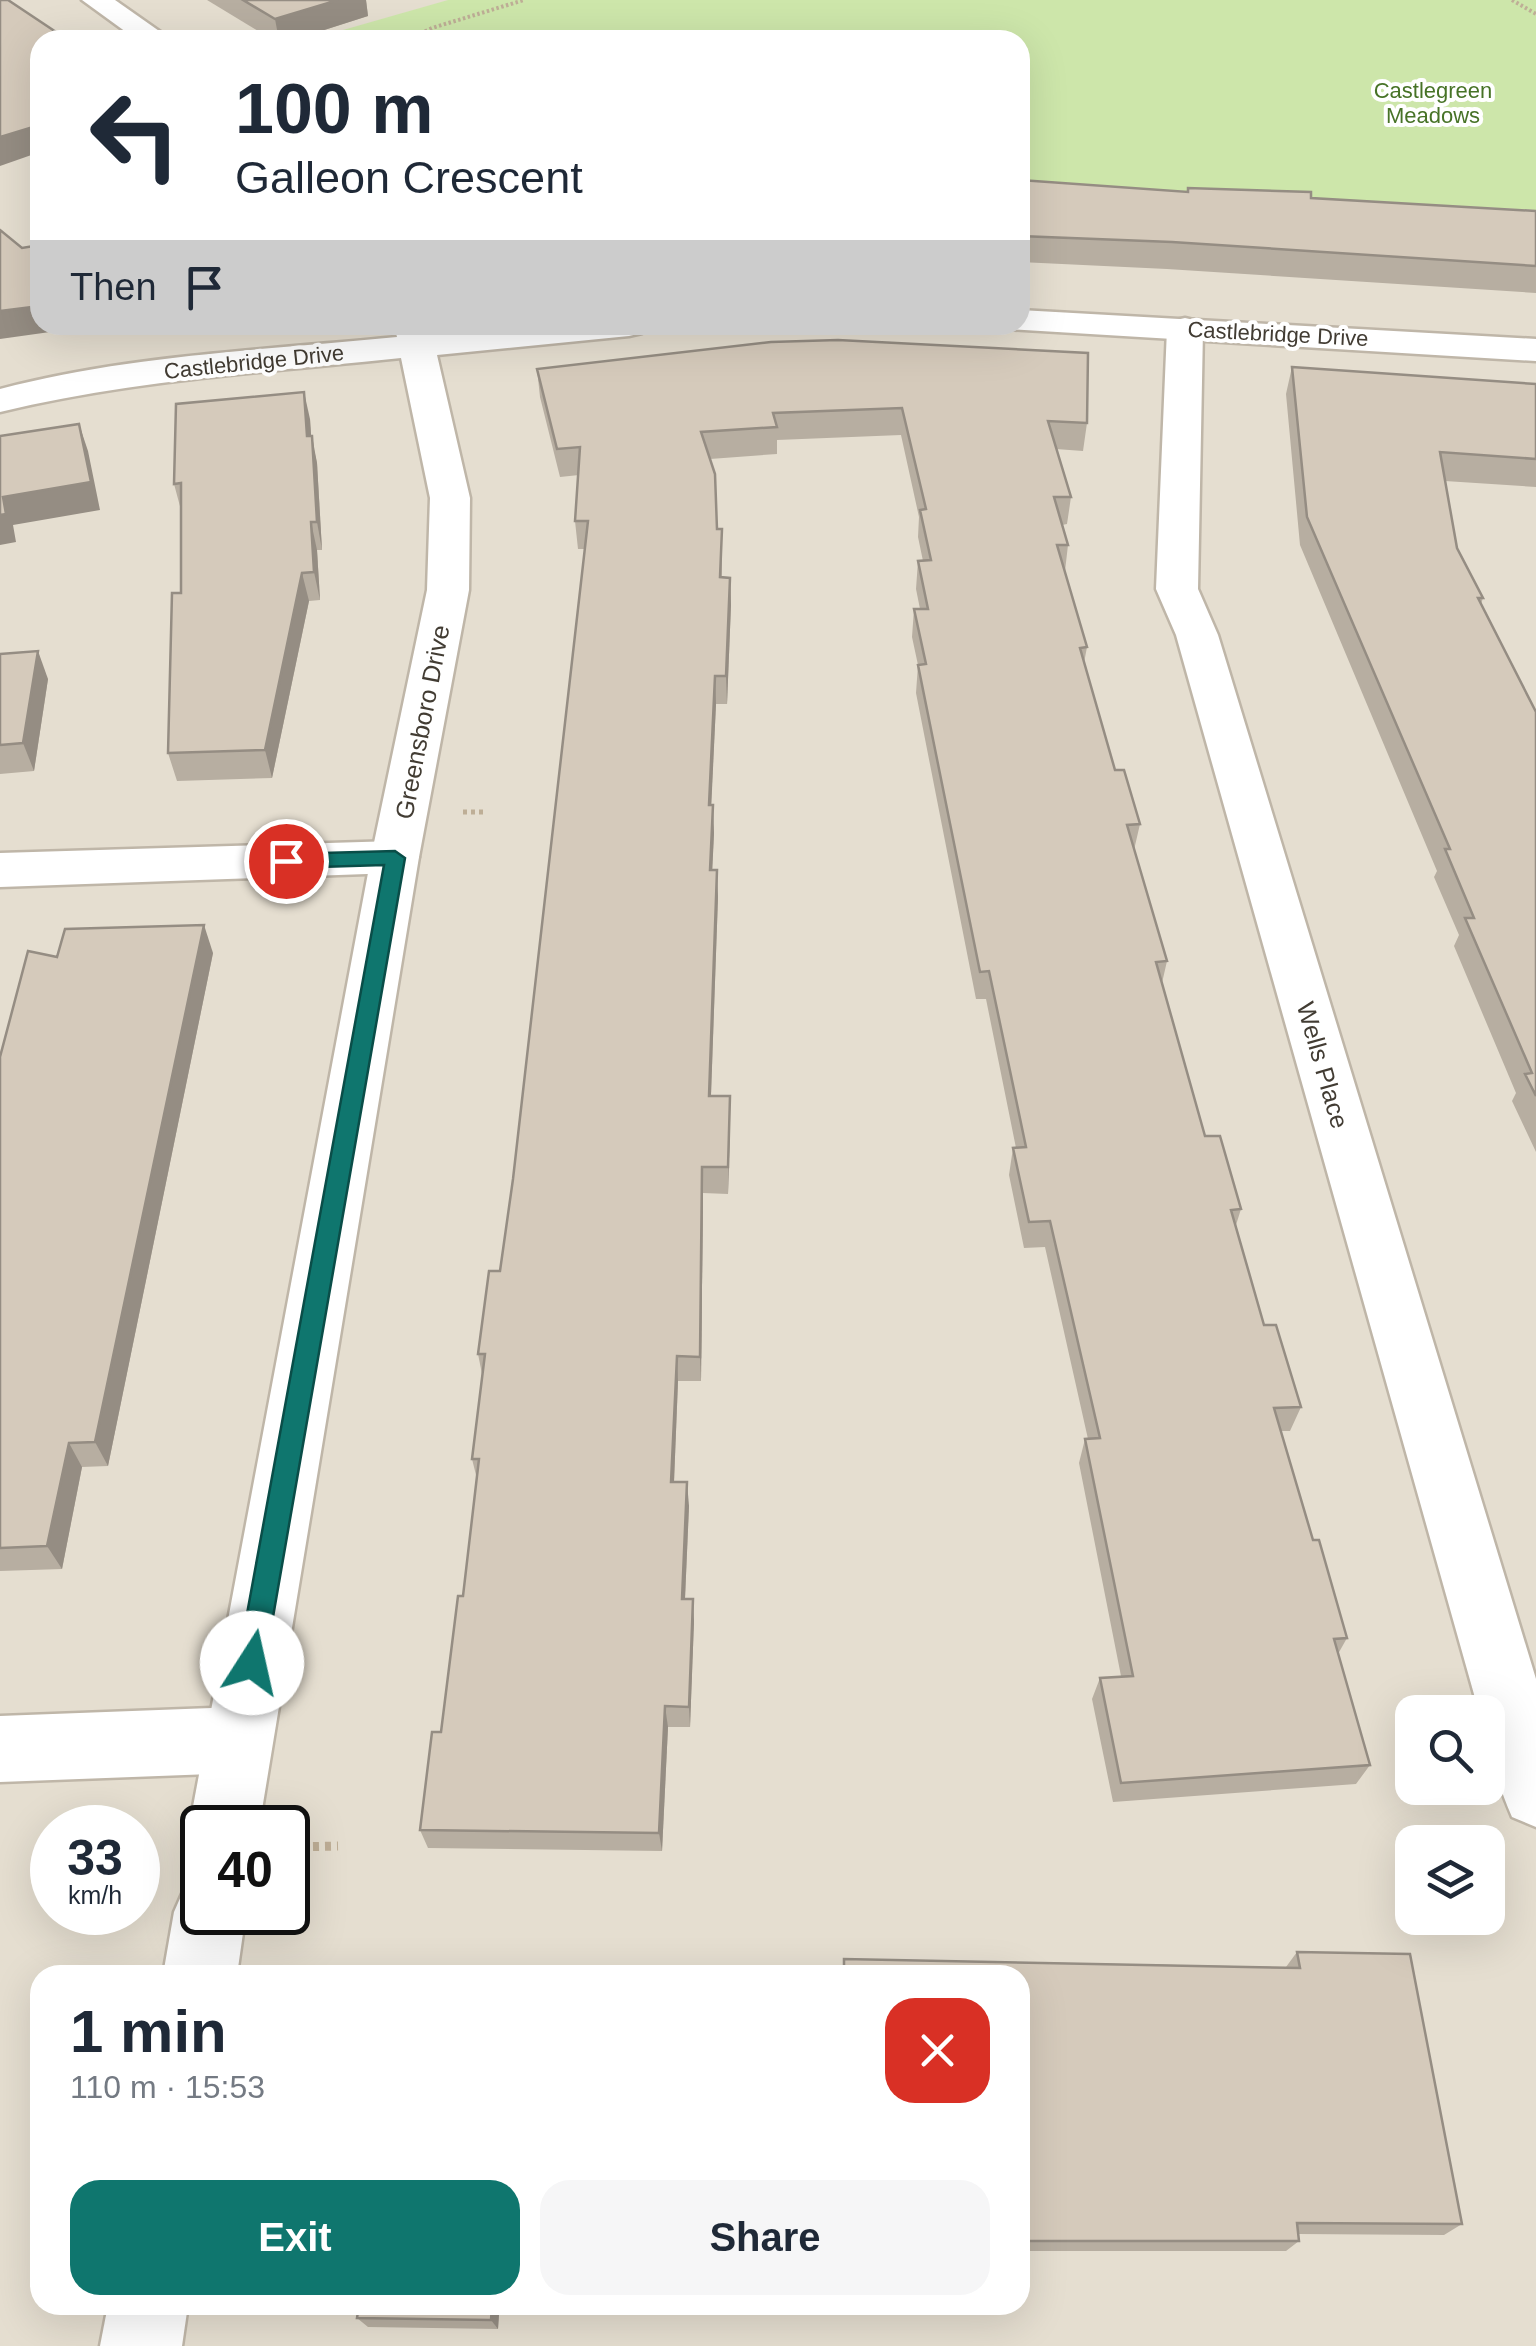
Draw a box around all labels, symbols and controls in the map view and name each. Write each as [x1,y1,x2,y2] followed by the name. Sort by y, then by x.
[70,70,200,200] icon: left
[235,70,433,148] text: 100 m
[1374,78,1492,128] park label: Castlegreen Meadows
[235,152,583,203] text: Galleon Crescent
[177,260,232,315] icon: arrive
[70,266,157,308] text: Then
[1187,317,1369,351] street label: Castlebridge Drive
[163,340,345,384] street label: Castlebridge Drive
[389,622,455,822] street label: Greensboro Drive
[244,819,329,904] pin
[259,834,314,889] icon: arrive
[1292,999,1354,1131] street label: Wells Place
[200,1611,304,1715] position arrow
[1395,1695,1505,1935] map controls
[1395,1695,1505,1805] button: search
[180,1805,310,1935] speed limit sign: 40
[1395,1825,1505,1935] button: layers
[67,1830,123,1886] text: 33
[68,1881,122,1909] text: km/h
[70,1998,227,2065] text: 1 min
[885,1998,990,2103] button: close
[70,2069,265,2105] text: 110 m · 15:53
[70,2180,520,2295] button: Exit
[540,2180,990,2295] button: Share

